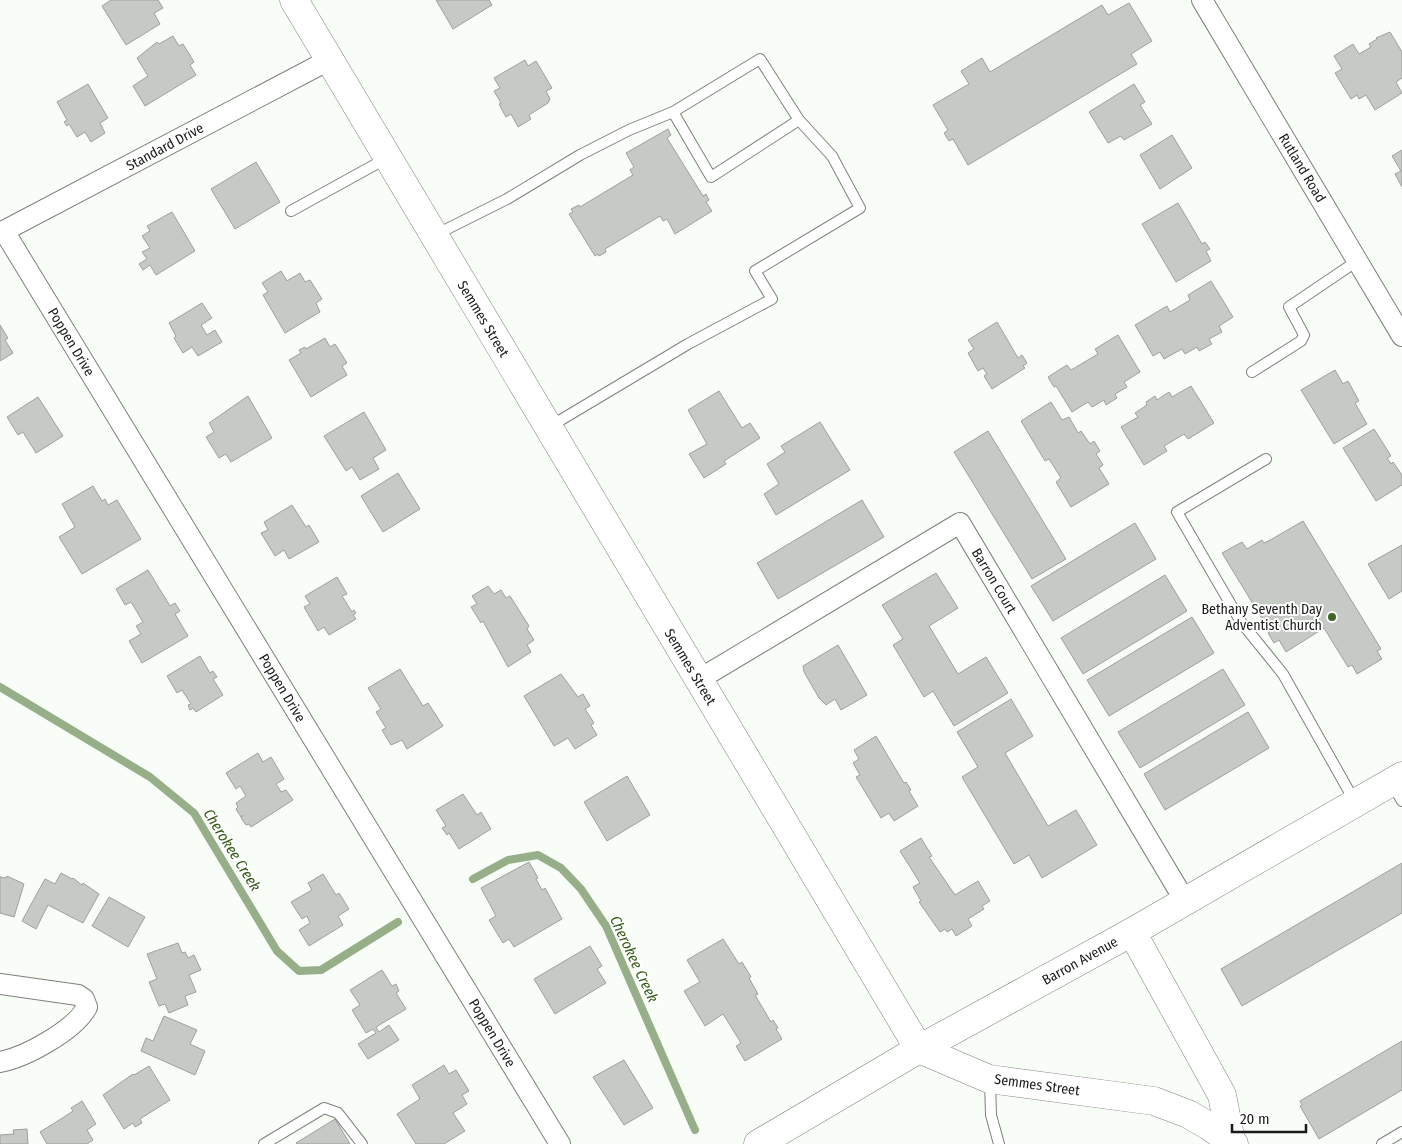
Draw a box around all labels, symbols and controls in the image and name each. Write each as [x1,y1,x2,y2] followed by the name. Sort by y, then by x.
[124,120,207,174] street label: Standard Drive
[1275,131,1329,205] street label: Rutland Road
[454,278,513,361] street label: Semmes Street
[44,305,98,379] street label: Poppen Drive
[968,545,1020,617] street label: Barron Court
[1201,601,1323,634] place label: Bethany Seventh Day Adventist Church
[1326,611,1338,623] marker: Bethany Seventh Day Adventist Church
[661,626,720,709] street label: Semmes Street
[255,651,309,725] street label: Poppen Drive
[200,805,265,895] water label: Cherokee Creek
[606,913,662,1006] water label: Cherokee Creek
[1039,933,1121,989] street label: Barron Avenue
[465,996,519,1070] street label: Poppen Drive
[993,1071,1081,1099] street label: Semmes Street
[1232,1102,1306,1134] scale bar
[1240,1110,1270,1128] text: 20 m

